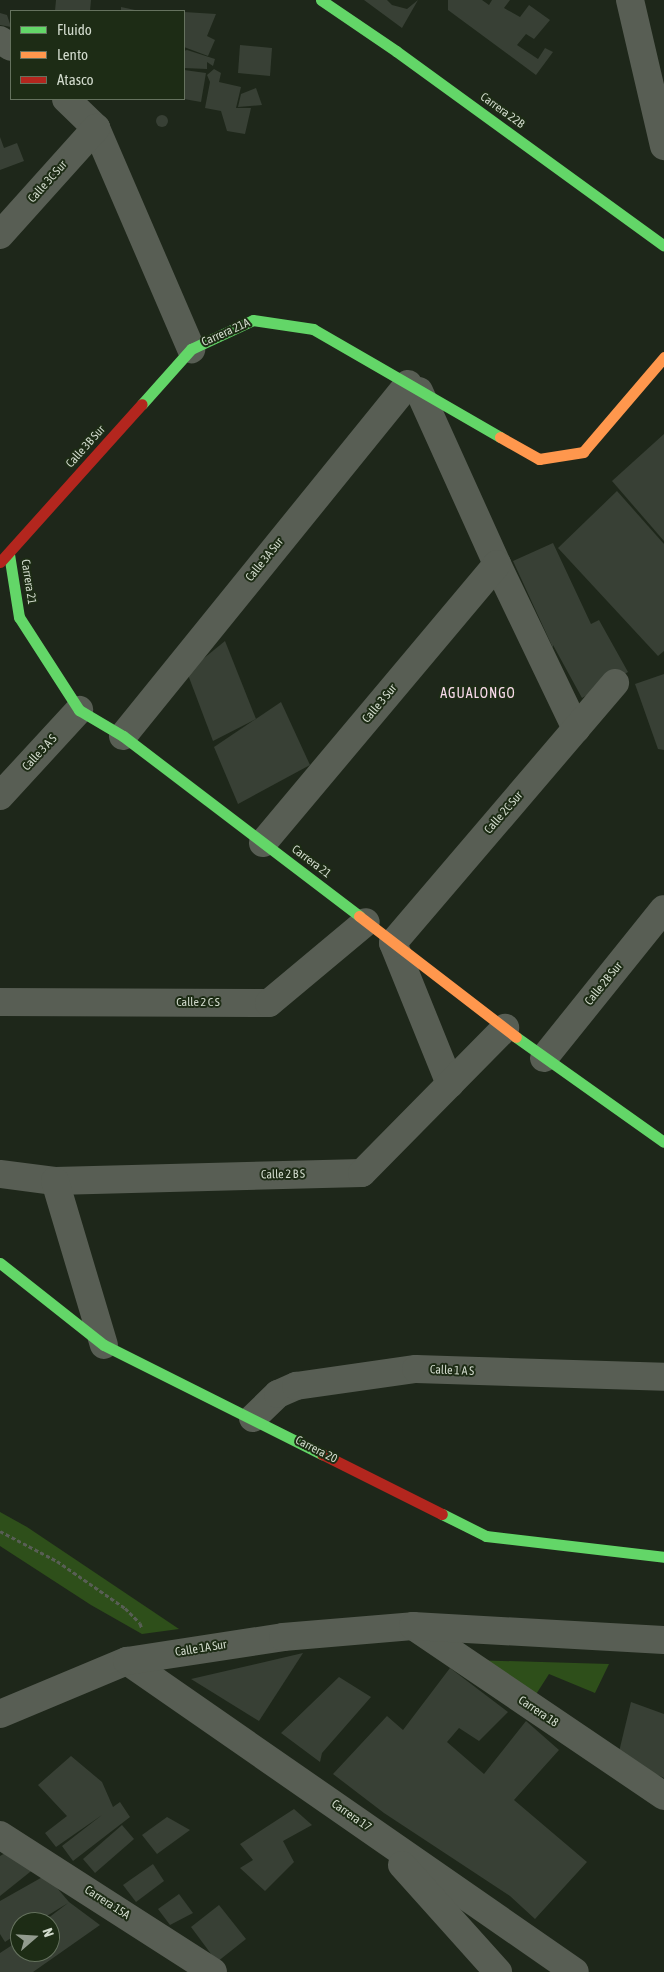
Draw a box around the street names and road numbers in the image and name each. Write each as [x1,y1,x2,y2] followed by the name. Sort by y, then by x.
[477,90,527,132] street label: Carrera 22B
[25,158,71,206] street label: Calle 3C Sur
[200,316,252,350] street label: Carrera 21A
[63,423,109,471] street label: Calle 3B Sur
[243,535,287,585] street label: Calle 3A Sur
[17,558,39,606] street label: Carrera 21
[360,682,400,726] street label: Calle 3 Sur
[20,732,60,774] street label: Calle 3 A S
[482,789,526,837] street label: Calle 2C Sur
[289,843,333,881] street label: Carrera 21
[582,959,626,1009] street label: Calle 2B Sur
[176,996,220,1010] street label: Calle 2 C S
[261,1167,305,1183] street label: Calle 2 B S
[430,1363,474,1379] street label: Calle 1 A S
[293,1433,339,1467] street label: Carrera 20
[174,1638,228,1660] street label: Calle 1A Sur
[515,1693,561,1731] street label: Carrera 18
[328,1797,374,1835] street label: Carrera 17
[82,1883,132,1923] street label: Carrera 15A

